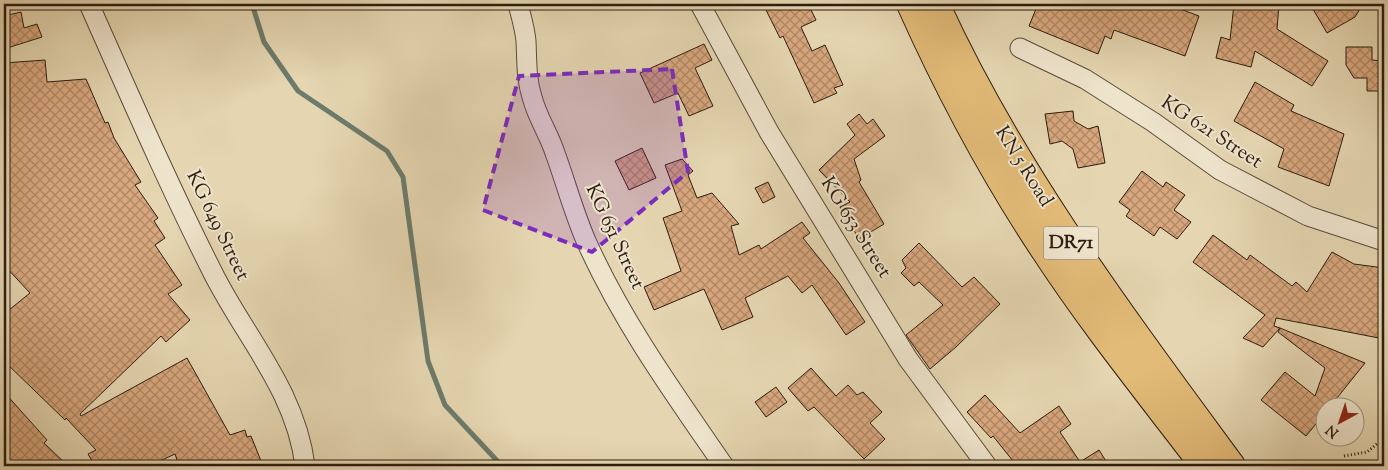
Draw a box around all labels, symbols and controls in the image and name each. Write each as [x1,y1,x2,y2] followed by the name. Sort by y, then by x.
[1154,89,1268,177] street label: KG 621 Street
[987,121,1059,213] street label: KN 5 Road
[178,166,256,286] street label: KG 649 Street
[812,172,898,285] street label: KG 653 Street
[577,179,651,295] street label: KG 651 Street
[1044,227,1098,260] road number: DR71
[1316,398,1366,448] north arrow
[1322,419,1344,442] text: N

